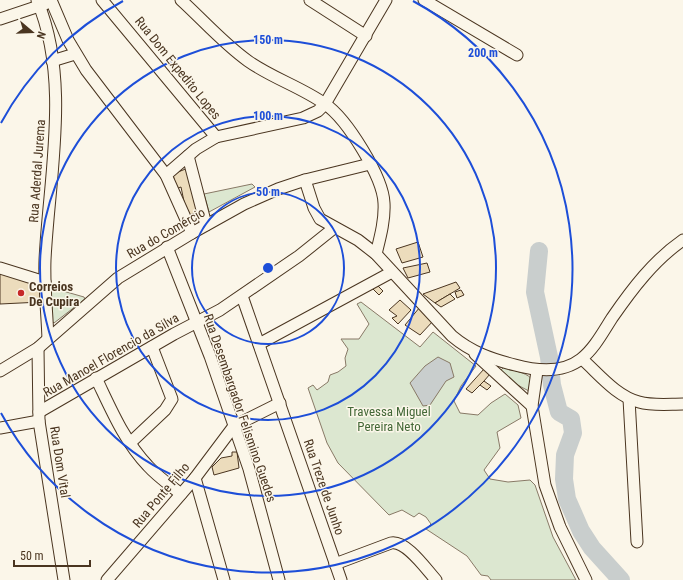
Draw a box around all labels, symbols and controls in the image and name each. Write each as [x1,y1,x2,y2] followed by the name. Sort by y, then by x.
[12,12,52,52] north arrow
[132,14,224,122] street label: Rua Dom Expedito Lopes
[34,30,48,41] text: N
[253,33,283,47] text: 150 m
[468,46,498,60] text: 200 m
[253,109,283,123] text: 100 m
[26,119,48,223] street label: Rua Aderdal Jurema
[256,185,280,199] text: 50 m
[124,205,208,261] street label: Rua do Comércio
[261,261,275,275] centre of rings
[29,279,79,309] place label: Correios De Cupira
[16,288,26,298] marker: Correios De Cupira
[41,310,181,400] street label: Rua Manoel Florencio da Silva
[201,312,279,504] street label: Rua Desembargador Felismino Guedes
[347,404,431,434] park label: Travessa Miguel Pereira Neto
[47,425,73,499] street label: Rua Dom Vital
[301,437,347,537] street label: Rua Treze de Junho
[129,459,193,531] street label: Rua Ponte Filho
[14,542,90,568] scale bar
[20,549,44,563] text: 50 m

